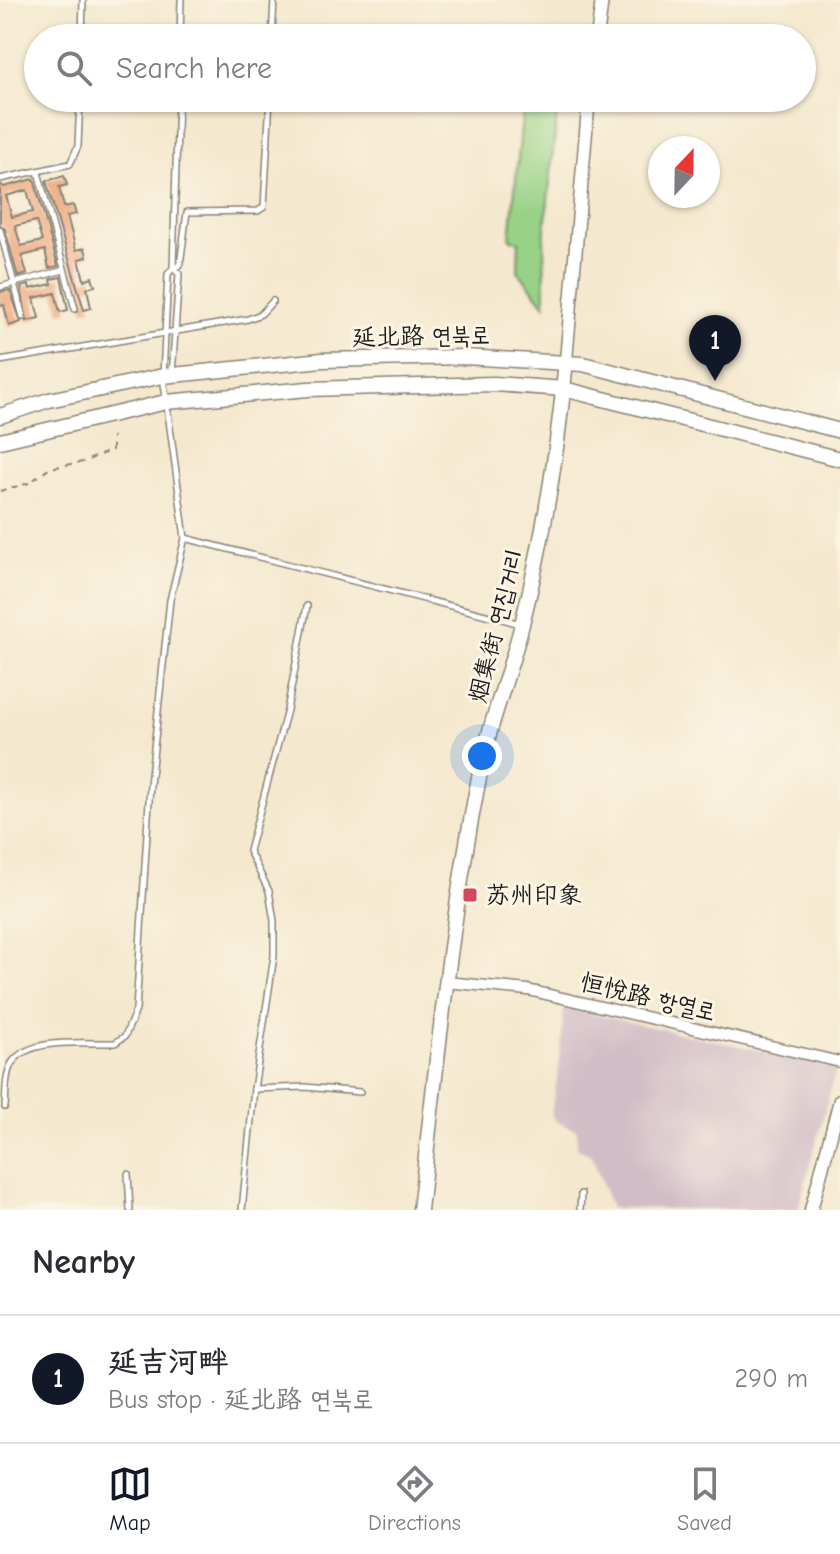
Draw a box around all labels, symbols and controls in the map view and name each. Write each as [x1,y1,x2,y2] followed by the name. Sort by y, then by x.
[24,24,816,112] search box
[52,46,96,90] icon: search
[116,51,272,86] text: Search here
[648,136,720,208] north arrow
[689,315,741,381] pin: 1
[352,321,490,351] street label: 延北路 연북로
[463,546,529,706] street label: 烟集街 연집거리
[462,736,502,776] your location
[486,881,582,909] place label: 苏州印象
[461,886,479,904] marker: 苏州印象
[578,968,718,1026] street label: 恒悦路 항열로
[32,1242,135,1282] text: Nearby
[108,1345,228,1380] text: 延吉河畔
[53,1364,63,1394] text: 1
[735,1364,808,1394] text: 290 m
[108,1385,373,1415] text: Bus stop · 延北路 연북로
[108,1462,152,1536] tab: Map
[368,1462,461,1536] tab: Directions
[677,1462,732,1536] tab: Saved

